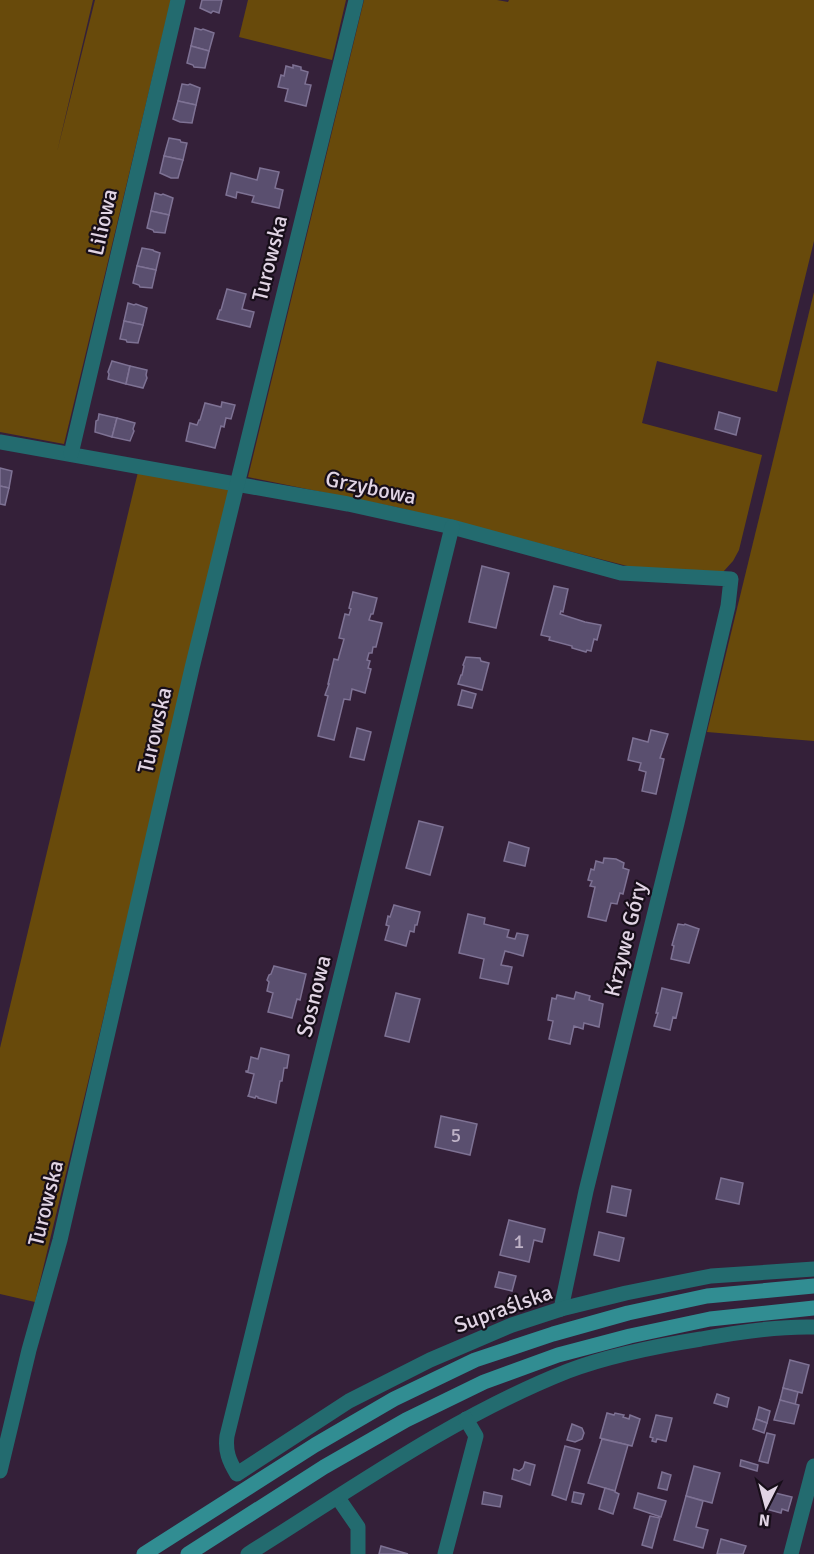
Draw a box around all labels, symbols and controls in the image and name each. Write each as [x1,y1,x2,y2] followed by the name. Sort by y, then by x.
[82,186,123,258] street label: Liliowa
[246,212,293,304] street label: Turowska
[323,465,419,510] street label: Grzybowa
[131,684,178,776] street label: Turowska
[598,878,653,999] street label: Krzywe Góry
[290,952,337,1040] street label: Sosnowa
[451,1123,461,1148] house number: 5
[22,1157,69,1249] street label: Turowska
[514,1229,524,1254] house number: 1
[450,1278,556,1339] street label: Supraślska
[736,1476,796,1536] north arrow
[758,1509,771,1530] text: N

